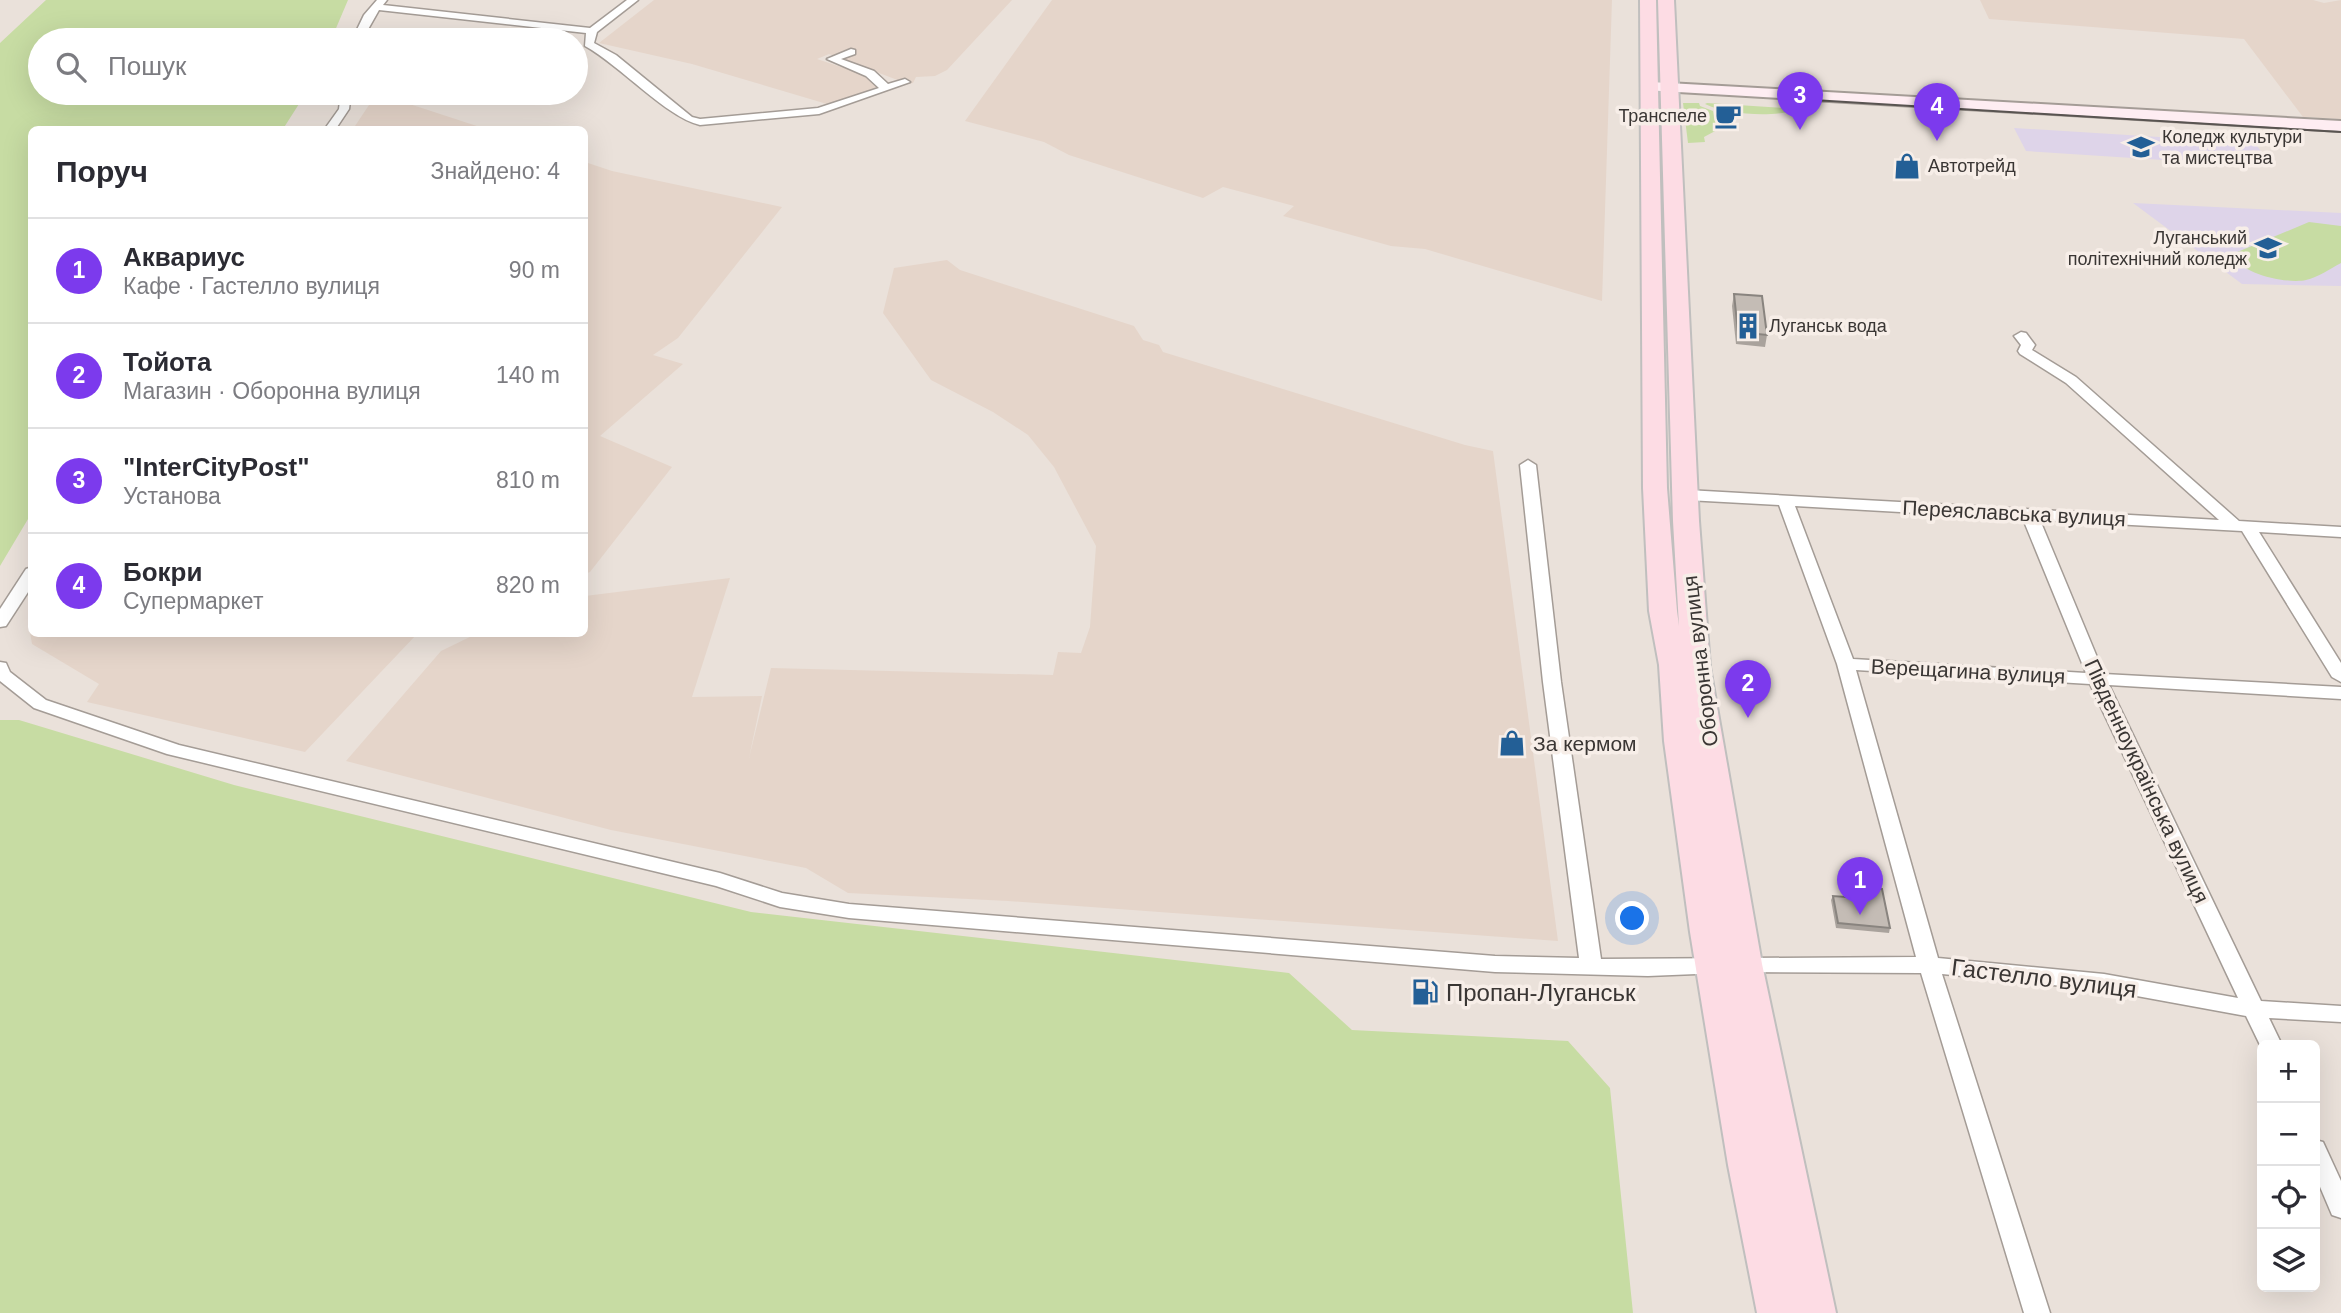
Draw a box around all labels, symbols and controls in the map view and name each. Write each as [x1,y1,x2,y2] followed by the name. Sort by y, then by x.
[28,28,588,105] search box
[52,48,90,86] icon: search
[108,51,186,81] text: Пошук
[1777,72,1823,130] pin: 3
[1914,83,1960,141] pin: 4
[1713,101,1743,131] cafe icon: Транспеле
[1618,106,1707,126] place label: Транспеле
[2162,127,2302,168] place label: Коледж культури та мистецтва
[2126,132,2156,162] school or university icon: Коледж культури та мистецтва
[1892,151,1922,181] shop icon: Автотрейд
[56,155,148,188] text: Поруч
[1928,156,2016,176] place label: Автотрейд
[430,158,560,184] text: Знайдено: 4
[2068,228,2247,269] place label: Луганський політехнічний коледж
[2253,233,2283,263] school or university icon: Луганський політехнічний коледж
[123,242,245,272] text: Аквариус
[73,257,85,283] text: 1
[509,257,560,283] text: 90 m
[123,273,380,299] text: Кафе · Гастелло вулиця
[1733,311,1763,341] building icon: Луганськ вода
[1769,316,1888,336] place label: Луганськ вода
[123,347,212,377] text: Тойота
[73,362,85,388] text: 2
[496,362,560,388] text: 140 m
[123,378,421,404] text: Магазин · Оборонна вулиця
[123,452,309,482] text: "InterCityPost"
[73,467,85,493] text: 3
[496,467,560,493] text: 810 m
[123,483,221,509] text: Установа
[1902,496,2126,530] street label: Переяславська вулиця
[123,557,202,587] text: Бокри
[73,572,85,598] text: 4
[496,572,560,598] text: 820 m
[1678,574,1722,748] street label: Оборонна вулиця
[123,588,263,614] text: Супермаркет
[1870,654,2066,688] street label: Верещагина вулиця
[2080,655,2214,907] street label: Південноукраїнська вулиця
[1725,660,1771,718] pin: 2
[1497,728,1527,758] shop icon: За кермом
[1533,732,1637,755] place label: За кермом
[1837,857,1883,915] pin: 1
[1615,901,1649,935] your location
[1950,953,2138,1003] street label: Гастелло вулиця
[1410,977,1440,1007] fuel station icon: Пропан-Луганськ
[1446,979,1636,1006] place label: Пропан-Луганськ
[2257,1040,2320,1292] map controls
[2257,1040,2320,1103] button: +
[2257,1103,2320,1166] button: −
[2257,1166,2320,1229] button: locate
[2257,1229,2320,1292] button: layers

